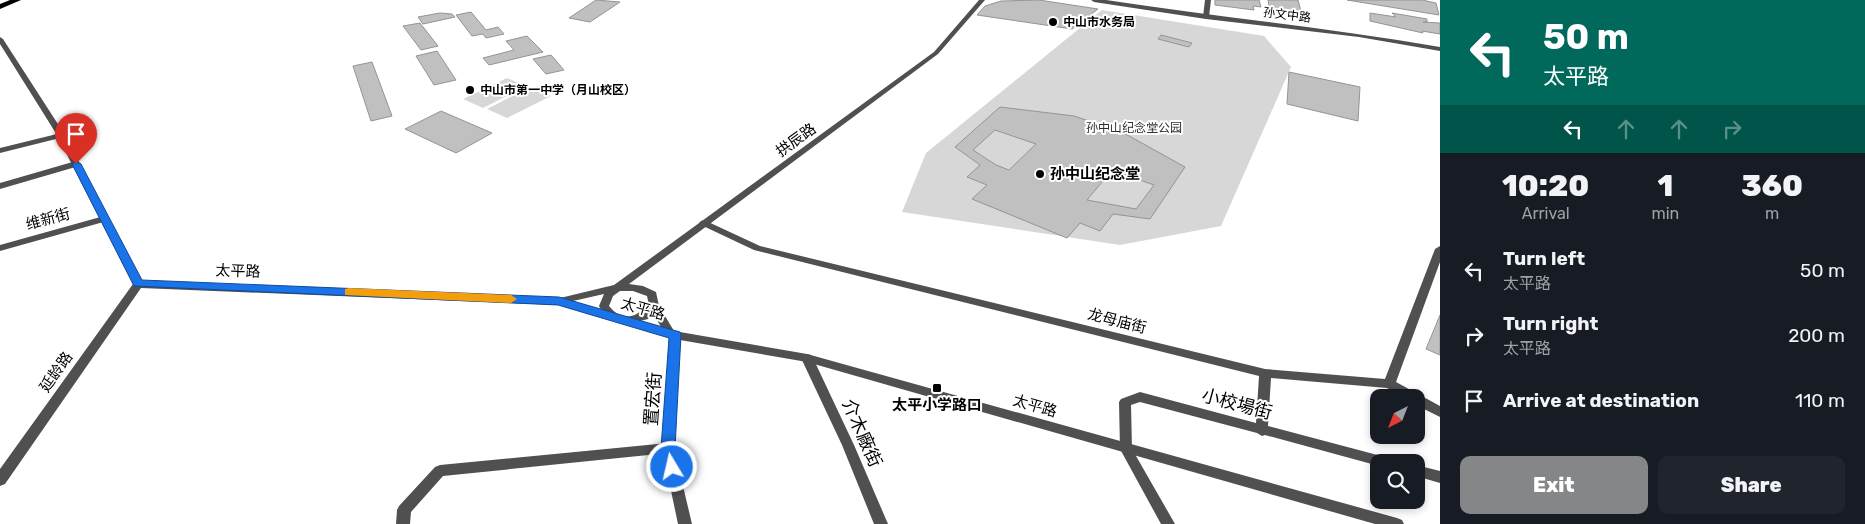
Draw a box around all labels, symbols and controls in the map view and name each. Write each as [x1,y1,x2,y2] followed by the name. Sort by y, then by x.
[1262,5,1312,25] street label: 孙文中路
[1063,15,1135,29] place label: 中山市水务局
[1047,16,1059,28] marker: 中山市水务局
[1543,16,1629,58] text: 50 m
[1460,20,1525,85] icon: left
[1543,63,1609,90] text: 太平路
[480,83,636,97] place label: 中山市第一中学（月山校区）
[464,84,476,96] marker: 中山市第一中学（月山校区）
[55,113,97,164] pin
[1559,115,1587,143] icon: left
[1612,115,1640,143] icon: ahead
[1665,115,1693,143] icon: ahead
[1718,115,1746,143] icon: right
[773,119,819,161] street label: 拱辰路
[62,120,90,148] icon: arrive
[1086,121,1182,135] park label: 孙中山纪念堂公园
[1050,165,1140,183] place label: 孙中山纪念堂
[1034,168,1046,180] marker: 孙中山纪念堂
[1502,168,1589,204] text: 10:20
[1657,168,1673,204] text: 1
[1741,168,1803,204] text: 360
[24,204,72,234] street label: 维新街
[1522,204,1570,223] text: Arrival
[1651,204,1679,223] text: min
[1765,204,1779,223] text: m
[1503,247,1585,270] text: Turn left
[1460,257,1488,285] icon: left
[1800,259,1845,282] text: 50 m
[215,261,261,281] street label: 太平路
[1503,274,1551,293] text: 太平路
[619,294,667,324] street label: 太平路
[1086,305,1148,337] street label: 龙母庙街
[1503,312,1598,335] text: Turn right
[1460,322,1488,350] icon: right
[1788,324,1845,347] text: 200 m
[1503,339,1551,358] text: 太平路
[36,348,76,396] street label: 延龄路
[640,371,666,427] street label: 置宏街
[931,382,943,394] marker: 太平小学路口
[1199,384,1275,424] street label: 小校場街
[1460,387,1488,415] icon: arrive
[1370,389,1425,444] north arrow
[1370,389,1425,509] map controls
[1503,389,1699,412] text: Arrive at destination
[1795,389,1845,412] text: 110 m
[1011,391,1059,421] street label: 太平路
[837,396,887,470] street label: 介木廠街
[892,396,982,414] place label: 太平小学路口
[645,440,697,492] position arrow
[1370,454,1425,509] button: search
[1460,456,1648,514] button: Exit
[1658,456,1845,514] button: Share

